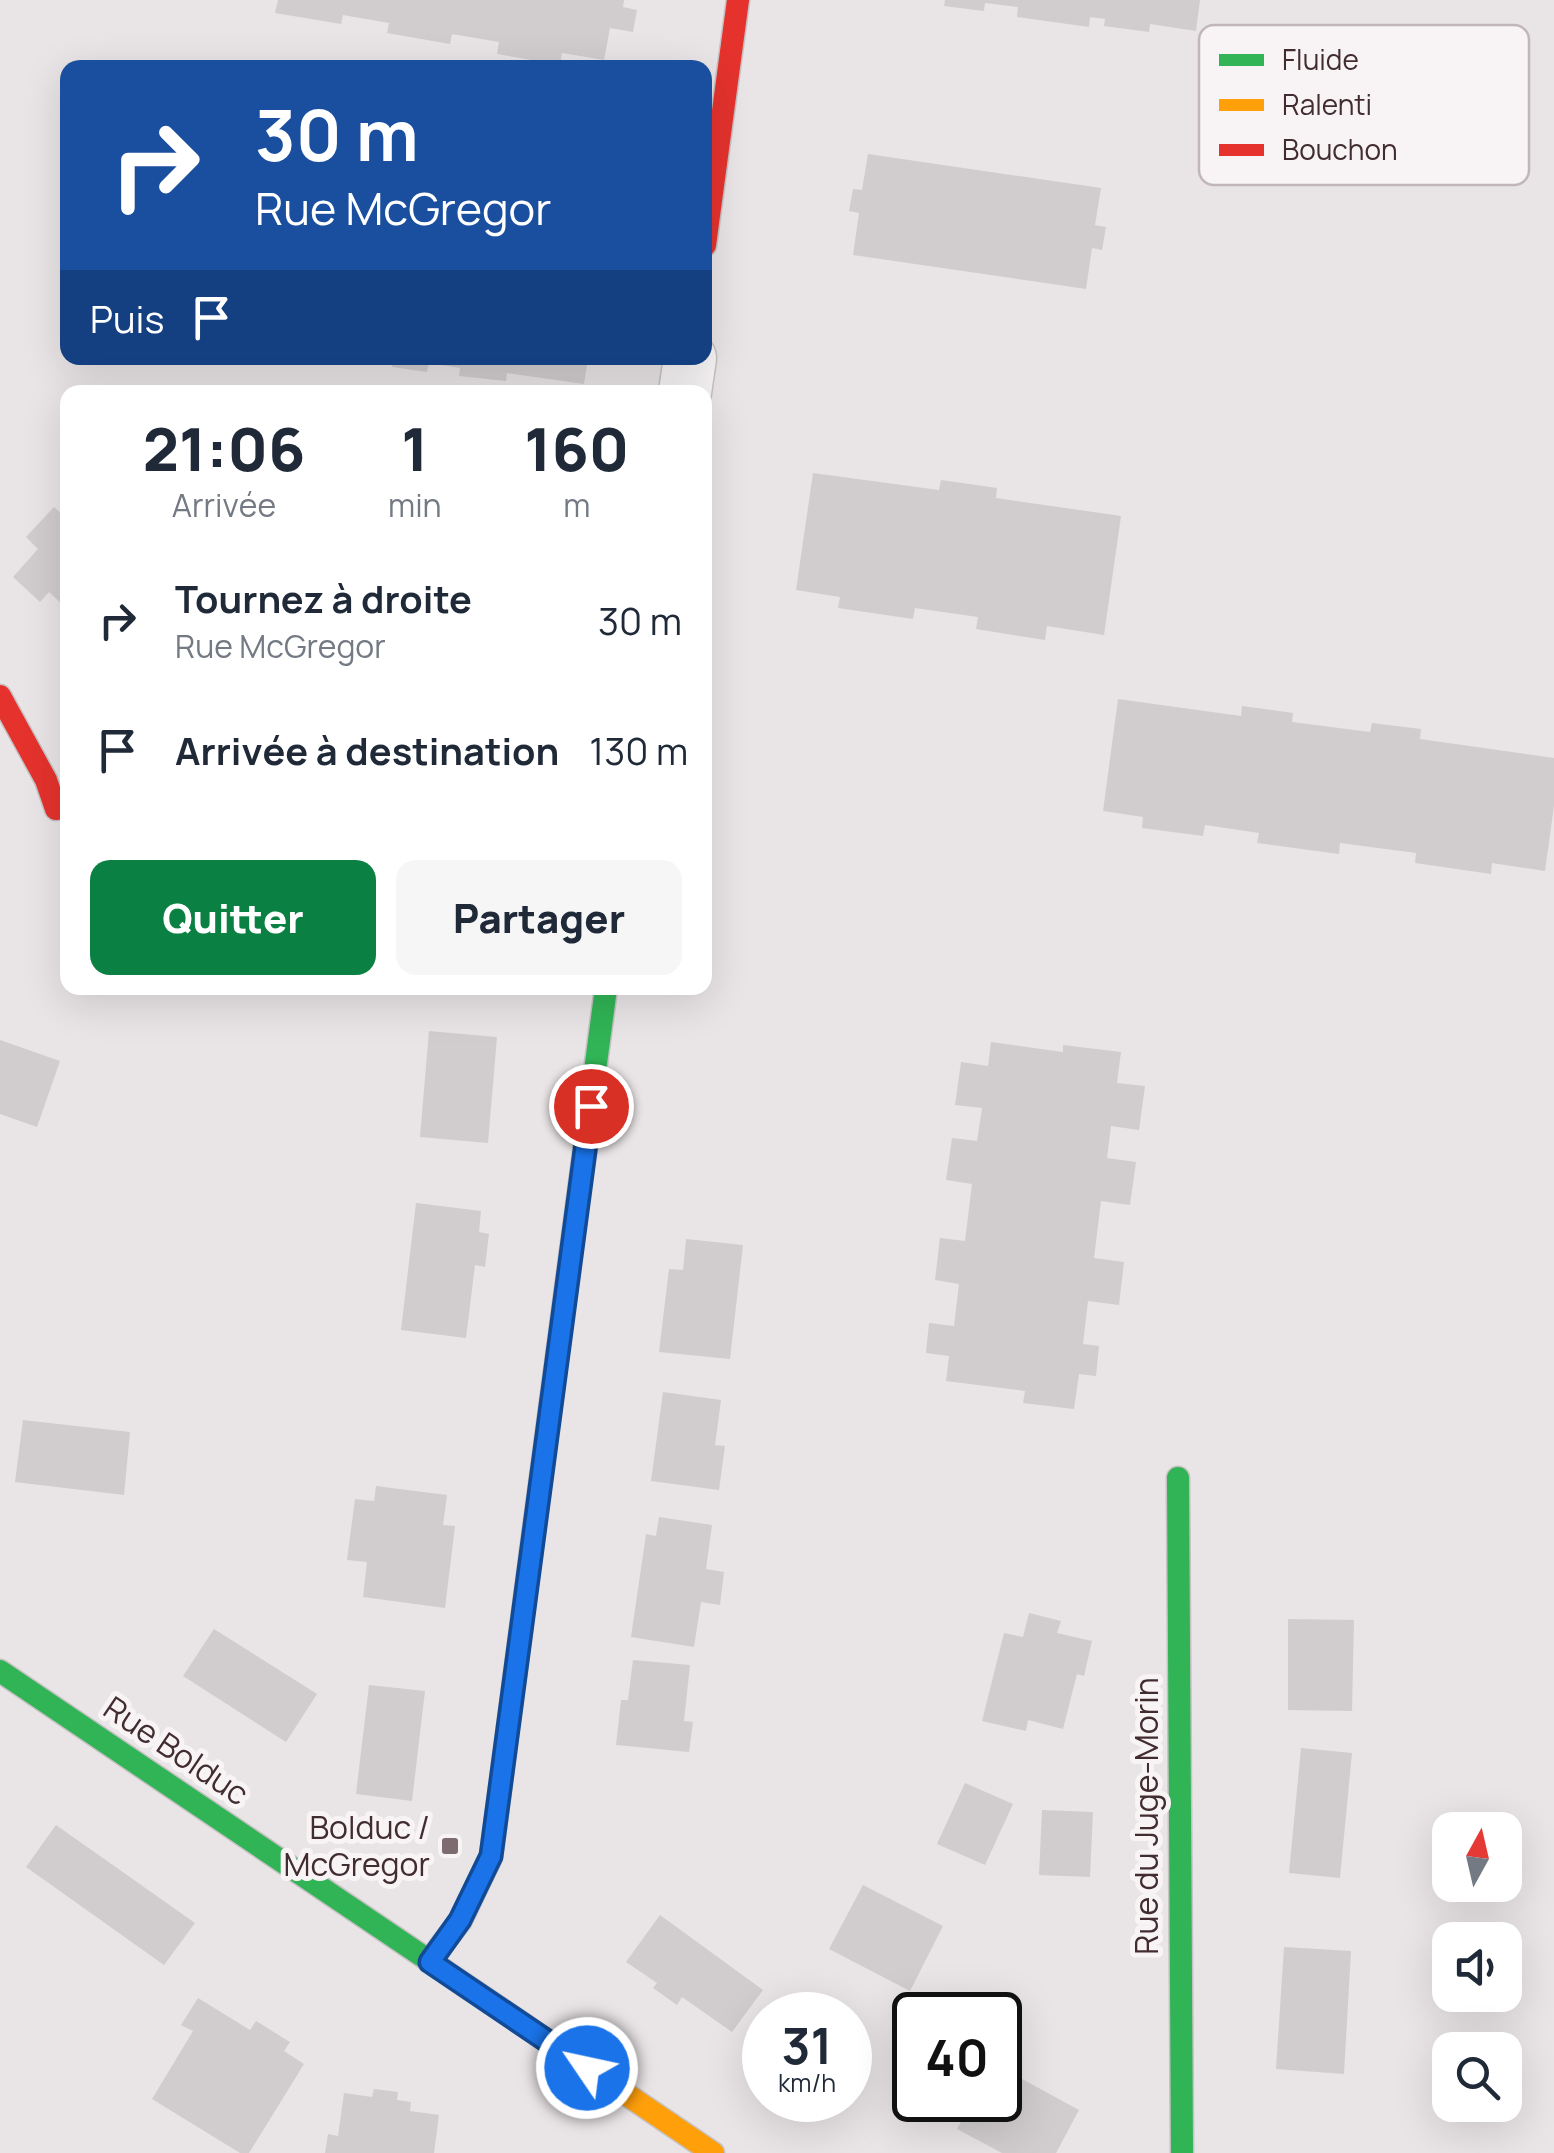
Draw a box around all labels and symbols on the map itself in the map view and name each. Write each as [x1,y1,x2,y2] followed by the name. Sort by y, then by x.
[1199,25,1529,185] legend
[1282,40,1359,78] text: Fluide
[1282,85,1372,123] text: Ralenti
[1282,130,1398,168] text: Bouchon
[549,1064,634,1149] pin
[1124,1677,1168,1955] street label: Rue du Juge-Morin
[95,1686,258,1815] street label: Rue Bolduc
[284,1805,430,1886] place label: Bolduc / McGregor
[1432,1812,1522,1902] north arrow
[439,1835,461,1857] marker: Bolduc / McGregor
[892,1992,1022,2122] speed limit sign: 40
[535,2016,639,2120] position arrow

